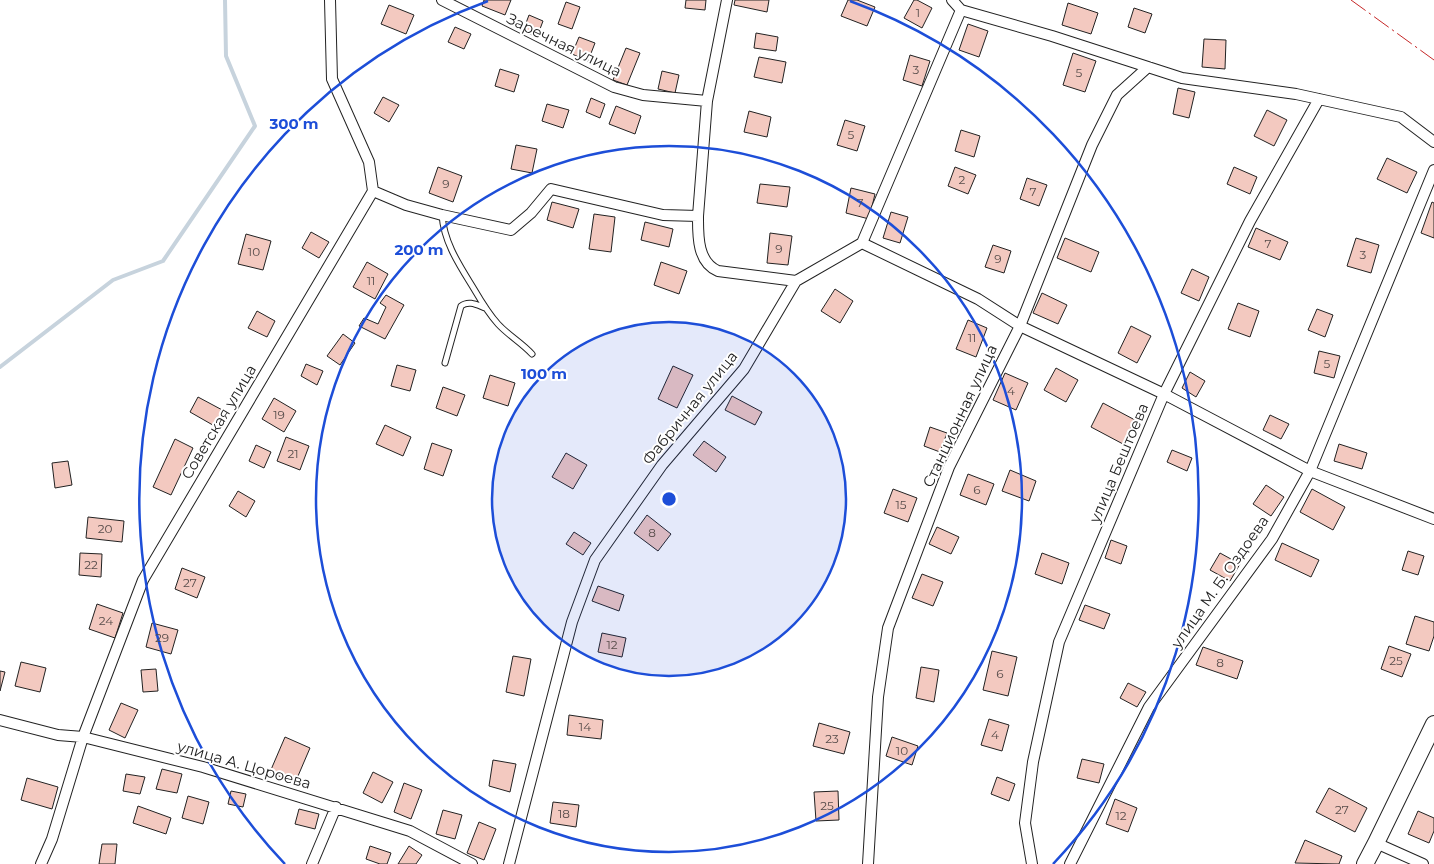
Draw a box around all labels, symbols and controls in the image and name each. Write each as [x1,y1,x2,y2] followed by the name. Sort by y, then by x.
[916,5,920,20] house number: 1
[504,9,625,81] street label: Заречная улица
[913,62,920,77] house number: 3
[1076,65,1083,80] house number: 5
[268,114,319,133] text: 300 m
[848,127,855,142] house number: 5
[959,172,966,187] house number: 2
[442,176,450,191] house number: 9
[1029,184,1037,199] house number: 7
[856,195,864,210] house number: 7
[1264,236,1272,251] house number: 7
[394,240,444,259] text: 200 m
[775,241,783,256] house number: 9
[248,244,260,259] house number: 10
[1360,247,1367,262] house number: 3
[994,251,1002,266] house number: 9
[367,273,375,288] house number: 11
[968,330,976,345] house number: 11
[918,341,1001,490] street label: Станционная улица
[638,347,741,468] street label: Фабричная улица
[1324,356,1331,371] house number: 5
[177,361,260,482] street label: Советская улица
[521,364,567,383] text: 100 m
[1007,383,1015,398] house number: 4
[1084,400,1152,526] street label: улица Бештоева
[273,407,285,422] house number: 19
[287,446,299,461] house number: 21
[973,482,981,497] house number: 6
[660,490,678,508] centre of rings
[895,497,907,512] house number: 15
[1166,512,1273,653] street label: улица М. Б. Оздоева
[98,521,112,536] house number: 20
[648,525,656,540] house number: 8
[84,557,98,572] house number: 22
[183,575,197,590] house number: 27
[99,613,113,628] house number: 24
[155,630,169,645] house number: 29
[606,637,618,652] house number: 12
[1389,653,1403,668] house number: 25
[1216,655,1224,670] house number: 8
[996,666,1004,681] house number: 6
[579,719,591,734] house number: 14
[991,727,999,742] house number: 4
[825,731,839,746] house number: 23
[174,736,313,793] street label: улица А. Цороева
[896,743,908,758] house number: 10
[820,798,834,813] house number: 25
[1335,802,1349,817] house number: 27
[558,806,570,821] house number: 18
[1115,808,1127,823] house number: 12

